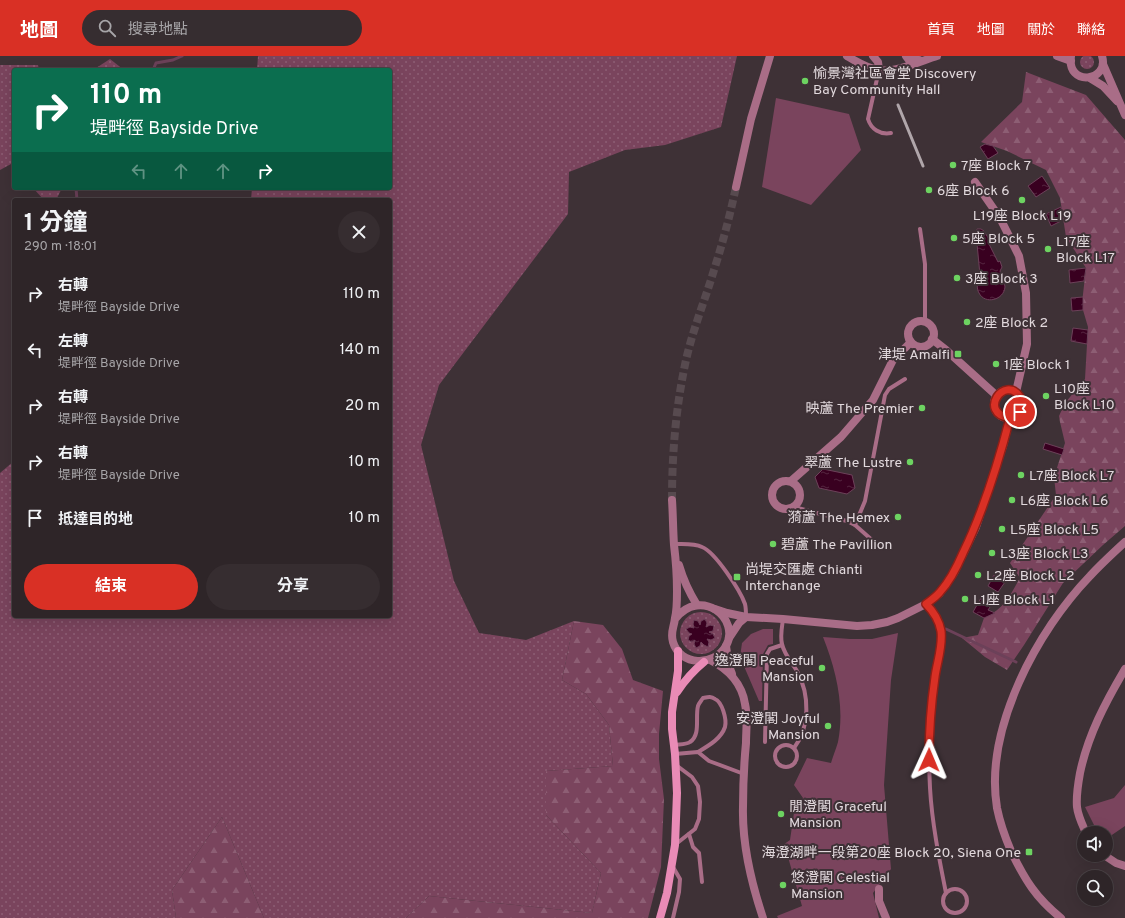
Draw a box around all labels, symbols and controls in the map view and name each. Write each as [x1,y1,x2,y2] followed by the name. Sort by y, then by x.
[82,10,362,46] search box
[96,17,118,39] icon: search
[20,19,58,43] text: 地圖
[128,21,188,40] text: 搜尋地點
[927,22,955,39] text: 首頁
[977,22,1005,39] text: 地圖
[1027,22,1055,39] text: 關於
[1077,22,1105,39] text: 聯絡
[813,65,976,99] place label: 愉景灣社區會堂 Discovery Bay Community Hall
[800,76,810,86] marker: 愉景灣社區會堂 Discovery Bay Community Hall
[90,78,162,114] text: 110 m
[24,84,76,136] icon: right
[90,118,258,141] text: 堤畔徑 Bayside Drive
[961,158,1031,175] place label: 7座 Block 7
[128,160,150,182] icon: left
[170,160,192,182] icon: ahead
[212,160,234,182] icon: ahead
[254,160,276,182] icon: right
[948,160,958,170] marker: 7座 Block 7
[937,183,1010,200] place label: 6座 Block 6
[924,185,934,195] marker: 6座 Block 6
[1017,195,1027,205] marker: L19座 Block L19
[973,208,1071,225] place label: L19座 Block L19
[24,209,88,239] text: 1 分鐘
[338,211,380,253] button: close
[962,231,1035,248] place label: 5座 Block 5
[949,233,959,243] marker: 5座 Block 5
[1056,234,1115,267] place label: L17座 Block L17
[24,239,97,255] text: 290 m · 18:01
[1043,244,1053,254] marker: L17座 Block L17
[965,271,1038,288] place label: 3座 Block 3
[952,273,962,283] marker: 3座 Block 3
[58,277,88,296] text: 右轉
[24,283,46,305] icon: right
[343,285,380,304] text: 110 m
[58,300,180,316] text: 堤畔徑 Bayside Drive
[975,315,1048,332] place label: 2座 Block 2
[962,317,972,327] marker: 2座 Block 2
[58,333,88,352] text: 左轉
[24,339,46,361] icon: left
[340,341,380,360] text: 140 m
[878,347,950,364] place label: 津堤 Amalfi
[953,349,963,359] marker: 津堤 Amalfi
[58,356,180,372] text: 堤畔徑 Bayside Drive
[1004,357,1070,374] place label: 1座 Block 1
[991,359,1001,369] marker: 1座 Block 1
[1054,381,1115,414] place label: L10座 Block L10
[58,389,88,408] text: 右轉
[1041,391,1051,401] marker: L10座 Block L10
[24,395,46,417] icon: right
[1003,395,1037,429] pin
[345,397,380,416] text: 20 m
[806,401,915,418] place label: 映蘆 The Premier
[1009,401,1031,423] icon: arrive
[917,403,927,413] marker: 映蘆 The Premier
[58,412,180,428] text: 堤畔徑 Bayside Drive
[58,445,88,464] text: 右轉
[24,451,46,473] icon: right
[349,453,380,472] text: 10 m
[804,455,902,472] place label: 翠蘆 The Lustre
[905,457,915,467] marker: 翠蘆 The Lustre
[58,468,180,484] text: 堤畔徑 Bayside Drive
[1029,468,1114,485] place label: L7座 Block L7
[1016,470,1026,480] marker: L7座 Block L7
[1020,493,1108,510] place label: L6座 Block L6
[1007,495,1017,505] marker: L6座 Block L6
[24,507,46,529] icon: arrive
[349,509,380,528] text: 10 m
[788,510,890,527] place label: 漪蘆 The Hemex
[58,511,133,530] text: 抵達目的地
[893,512,903,522] marker: 漪蘆 The Hemex
[1010,522,1099,539] place label: L5座 Block L5
[997,524,1007,534] marker: L5座 Block L5
[781,537,892,554] place label: 碧蘆 The Pavillion
[768,539,778,549] marker: 碧蘆 The Pavillion
[1000,546,1088,563] place label: L3座 Block L3
[987,548,997,558] marker: L3座 Block L3
[745,561,863,595] place label: 尚堤交匯處 Chianti Interchange
[24,564,198,610] button: 結束
[206,564,380,610] button: 分享
[986,568,1075,585] place label: L2座 Block L2
[973,570,983,580] marker: L2座 Block L2
[732,572,742,582] marker: 尚堤交匯處 Chianti Interchange
[973,592,1055,609] place label: L1座 Block L1
[960,594,970,604] marker: L1座 Block L1
[715,653,814,686] place label: 逸澄閣 Peaceful Mansion
[817,663,827,673] marker: 逸澄閣 Peaceful Mansion
[736,711,820,744] place label: 安澄閣 Joyful Mansion
[823,721,833,731] marker: 安澄閣 Joyful Mansion
[908,739,950,781] position arrow
[789,799,887,832] place label: 閒澄閣 Graceful Mansion
[776,809,786,819] marker: 閒澄閣 Graceful Mansion
[1077,826,1113,906] map controls
[1077,826,1113,862] button: sound
[761,845,1021,862] place label: 海澄湖畔一段第20座 Block 20, Siena One
[1024,847,1034,857] marker: 海澄湖畔一段第20座 Block 20, Siena One
[791,870,890,903] place label: 悠澄閣 Celestial Mansion
[1077,870,1113,906] button: search
[778,880,788,890] marker: 悠澄閣 Celestial Mansion

